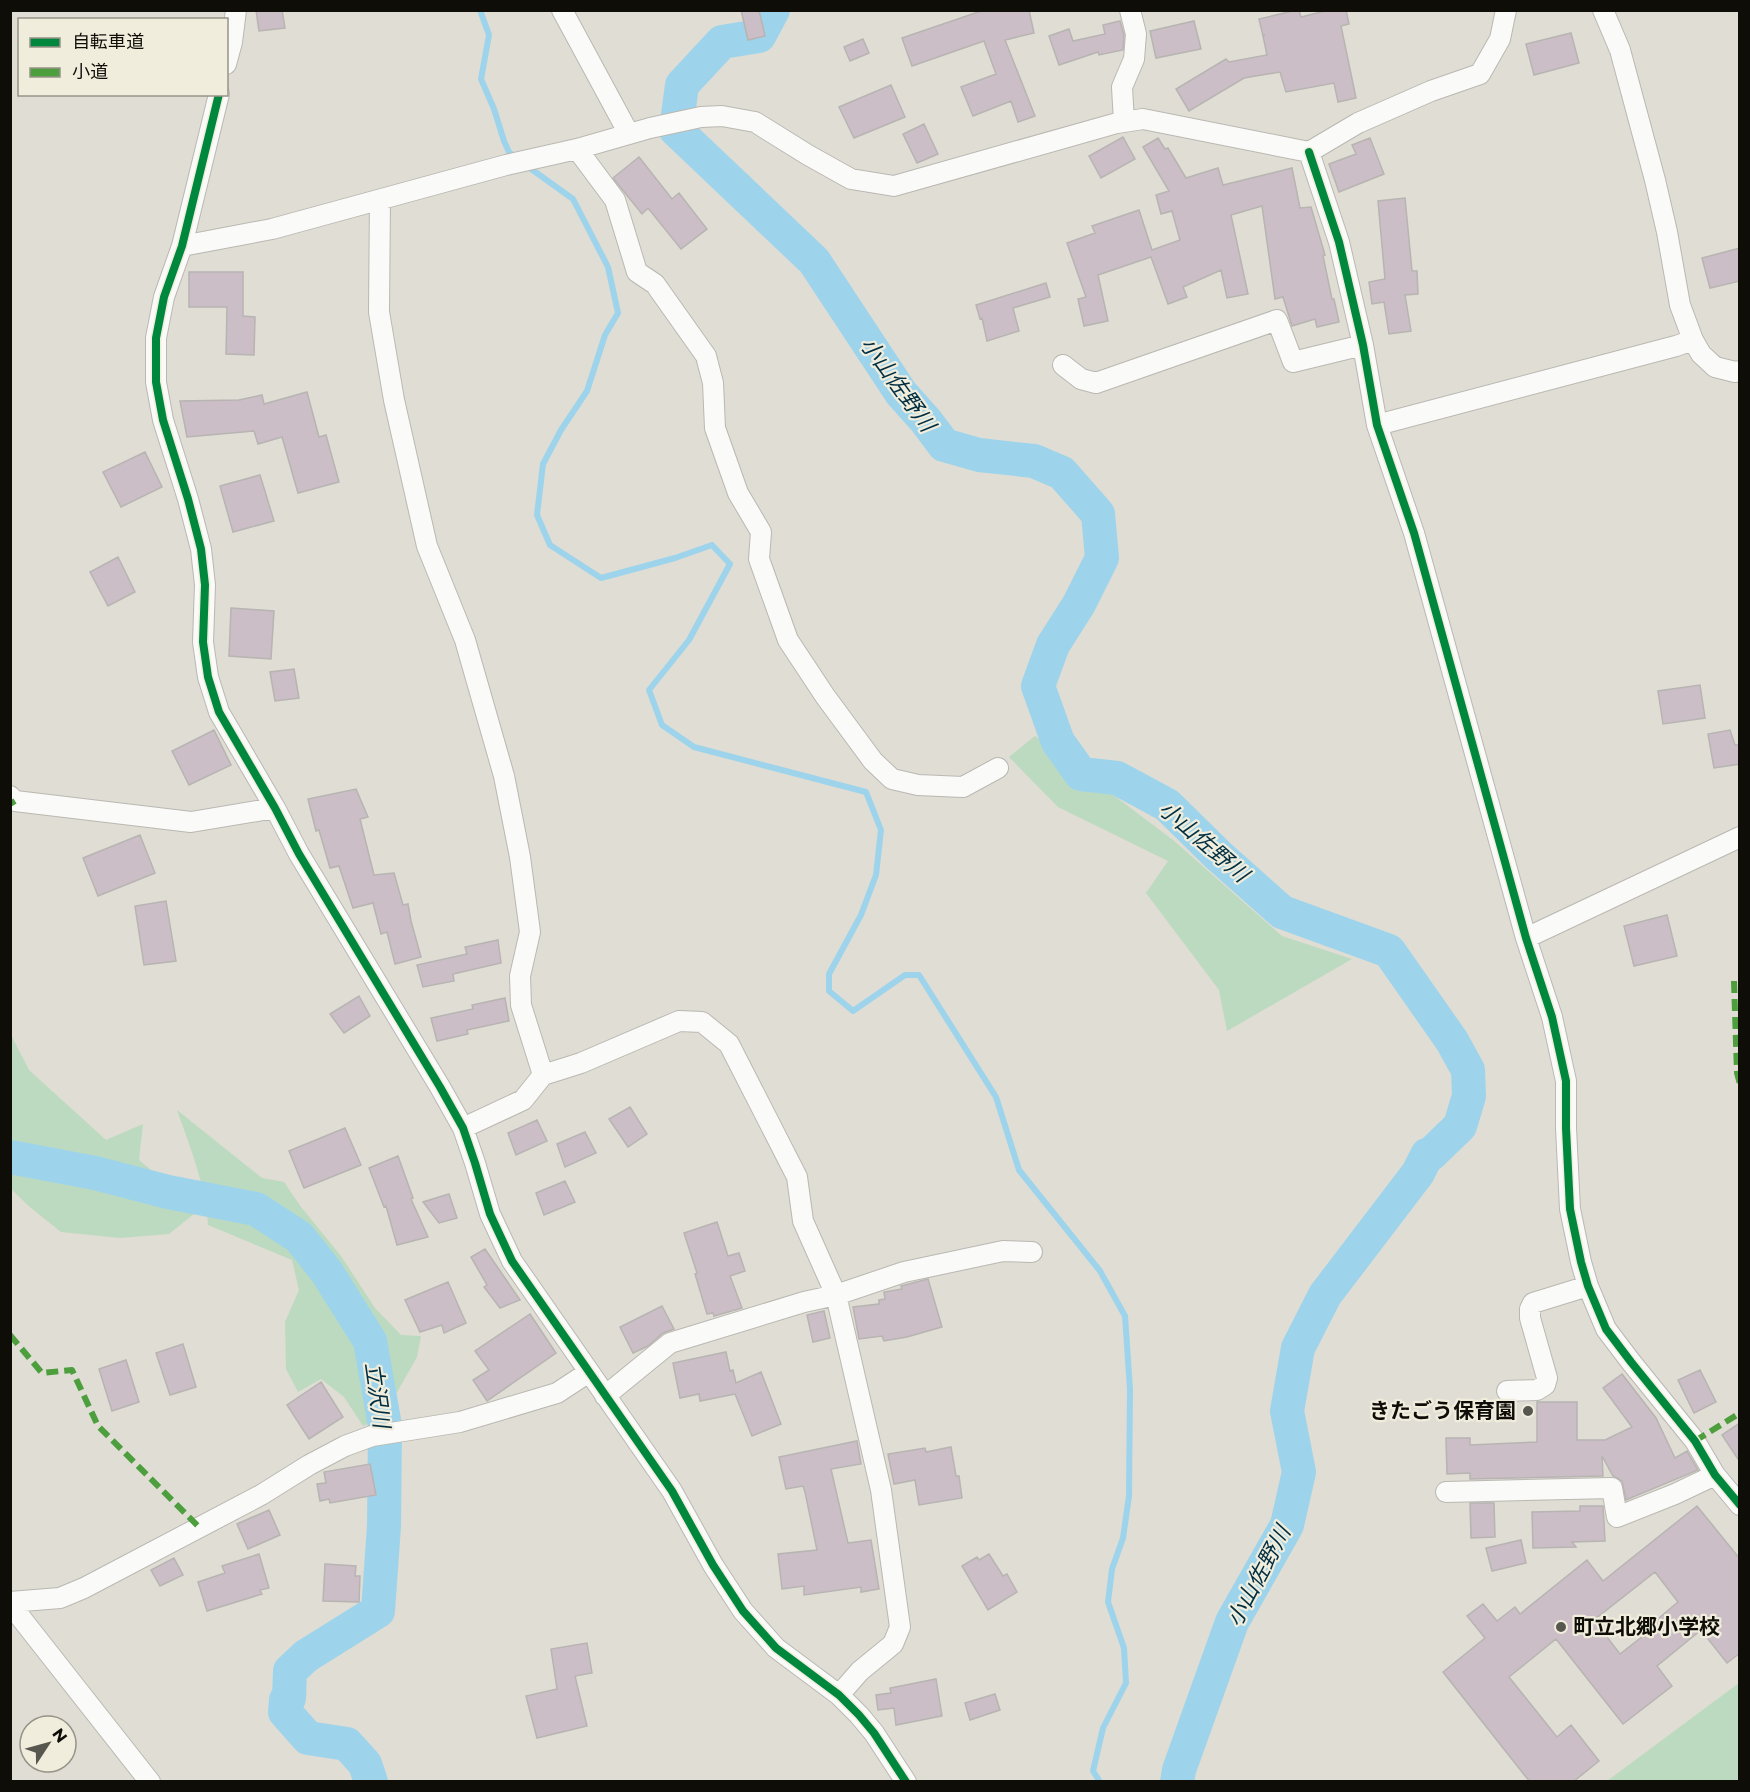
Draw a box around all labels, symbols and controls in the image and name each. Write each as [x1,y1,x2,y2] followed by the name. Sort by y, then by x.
[18,18,228,96] legend
[72,31,144,53] text: 自転車道
[72,61,108,83] text: 小道
[854,332,942,438] water label: 小山佐野川
[1153,795,1256,889] water label: 小山佐野川
[360,1361,396,1432] water label: 立沢川
[1369,1398,1516,1423] place label: きたごう保育園
[1521,1404,1535,1418] marker: きたごう保育園
[1221,1520,1297,1631] water label: 小山佐野川
[1573,1614,1720,1639] place label: 町立北郷小学校
[1554,1620,1568,1634] marker: 町立北郷小学校
[18,1714,78,1774] north arrow
[48,1725,71,1746] text: N

